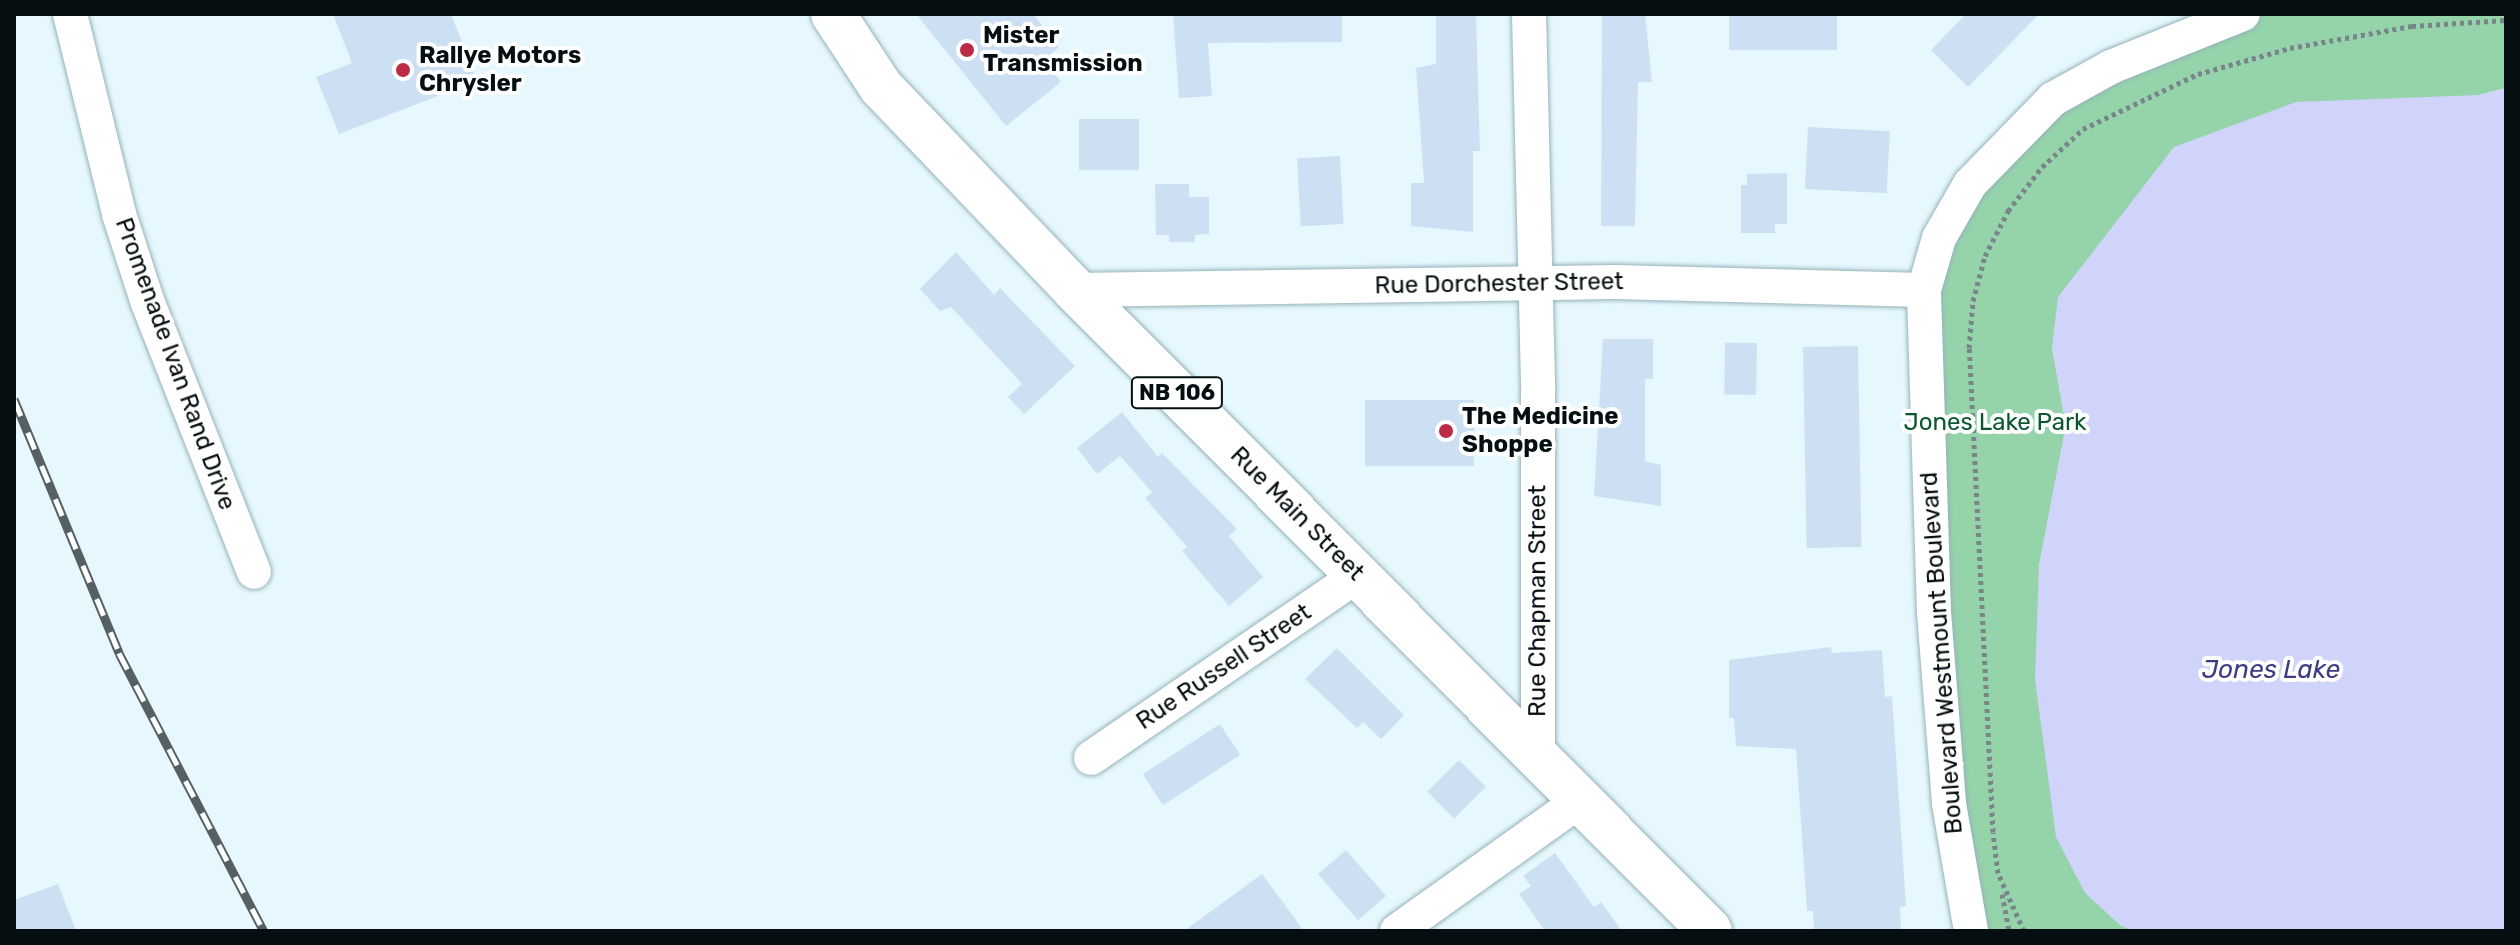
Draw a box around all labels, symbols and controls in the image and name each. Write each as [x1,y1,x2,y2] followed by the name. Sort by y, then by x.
[983,22,1143,78] place label: Mister Transmission
[958,41,976,59] marker: Mister Transmission
[419,42,581,98] place label: Rallye Motors Chrysler
[394,61,412,79] marker: Rallye Motors Chrysler
[109,214,241,514] street label: Promenade Ivan Rand Drive
[1374,267,1624,301] street label: Rue Dorchester Street
[1129,375,1225,411] road number: NB 106
[1462,403,1619,459] place label: The Medicine Shoppe
[1904,409,2086,437] park label: Jones Lake Park
[1437,422,1455,440] marker: The Medicine Shoppe
[1224,441,1370,587] street label: Rue Main Street
[1915,471,1969,835] street label: Boulevard Westmount Boulevard
[1524,485,1552,717] street label: Rue Chapman Street
[1131,598,1317,736] street label: Rue Russell Street
[2202,654,2340,686] water label: Jones Lake

